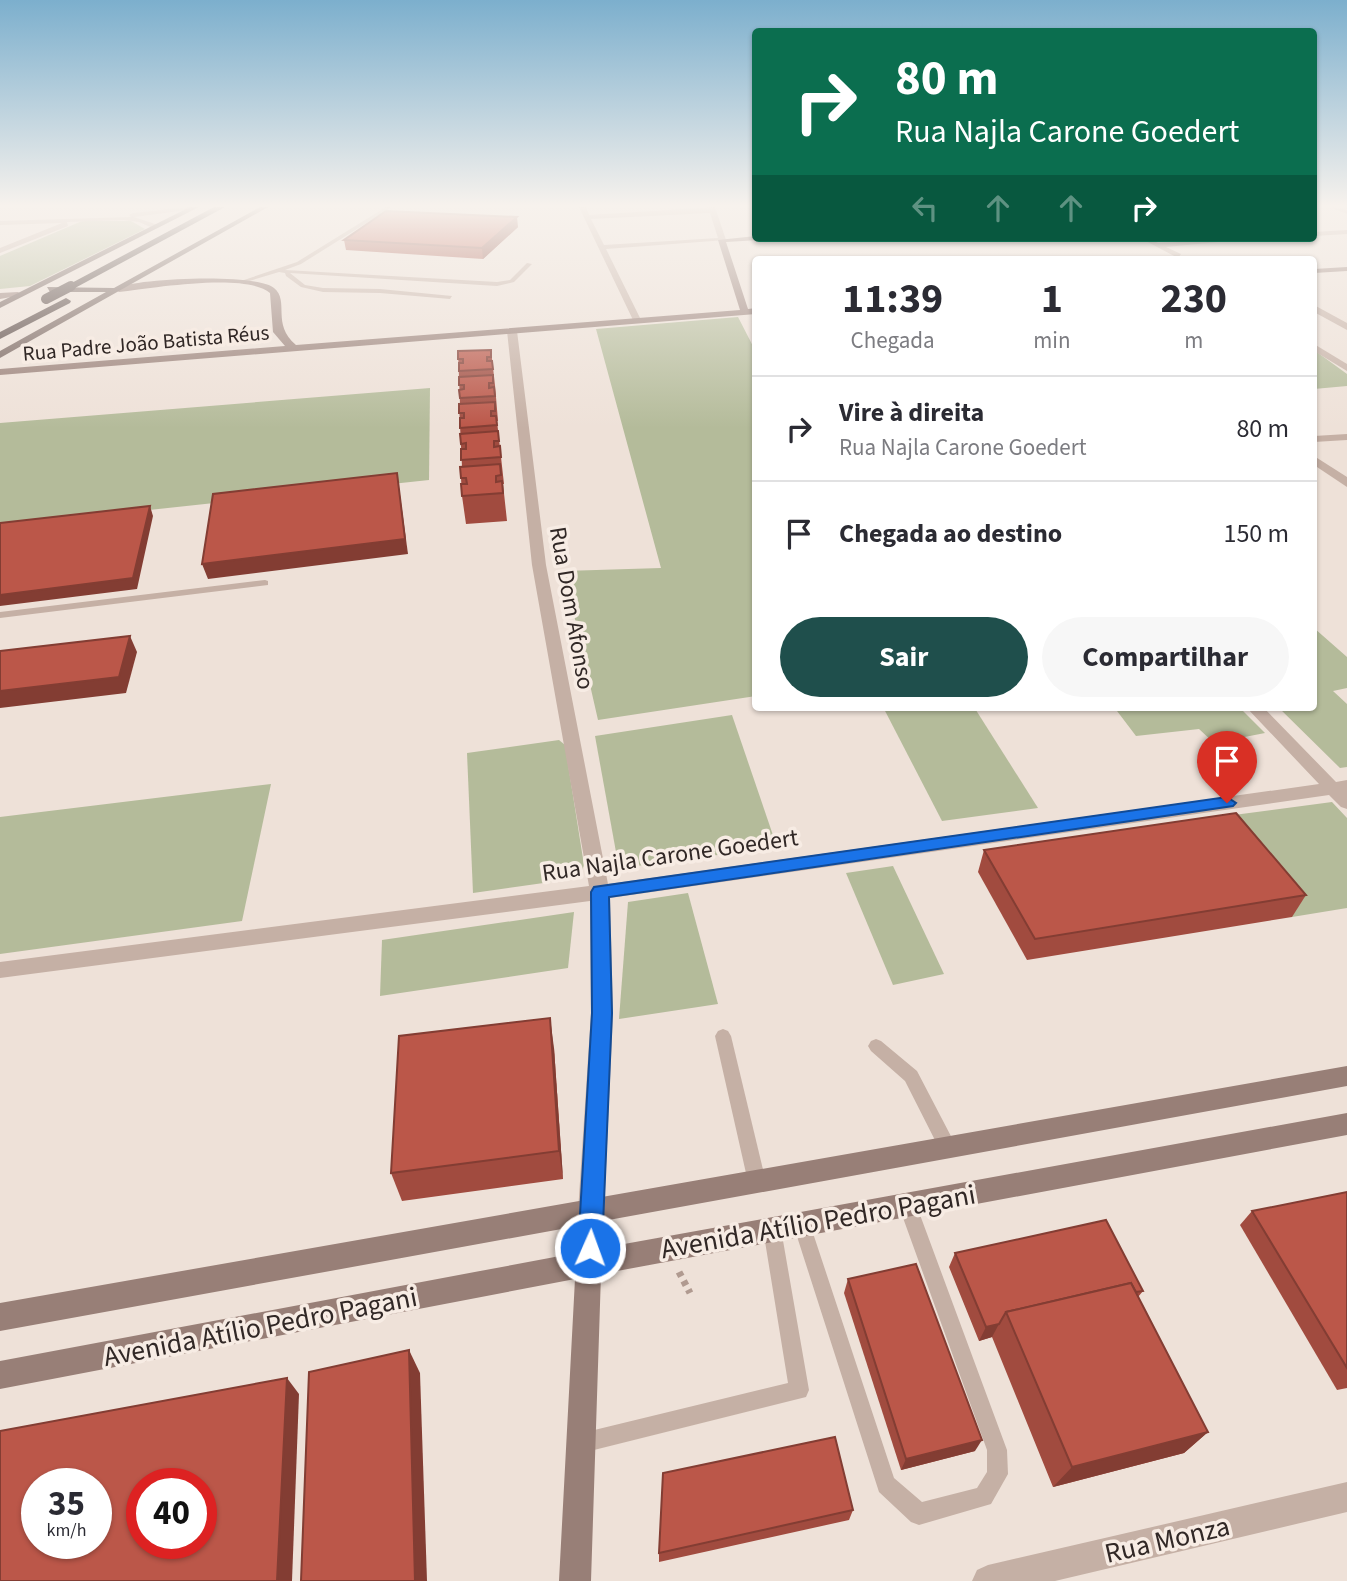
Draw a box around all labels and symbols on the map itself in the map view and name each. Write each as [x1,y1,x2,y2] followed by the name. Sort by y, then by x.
[21,317,271,369] street label: Rua Padre João Batista Réus
[540,524,603,692] street label: Rua Dom Afonso
[1197,731,1257,803] pin
[540,820,800,891] street label: Rua Najla Carone Goedert
[658,1175,979,1269] street label: Avenida Atílio Pedro Pagani
[553,1211,627,1285] position arrow
[100,1277,421,1377] street label: Avenida Atílio Pedro Pagani
[126,1468,217,1559] speed limit sign: 40
[1101,1506,1234,1574] street label: Rua Monza

